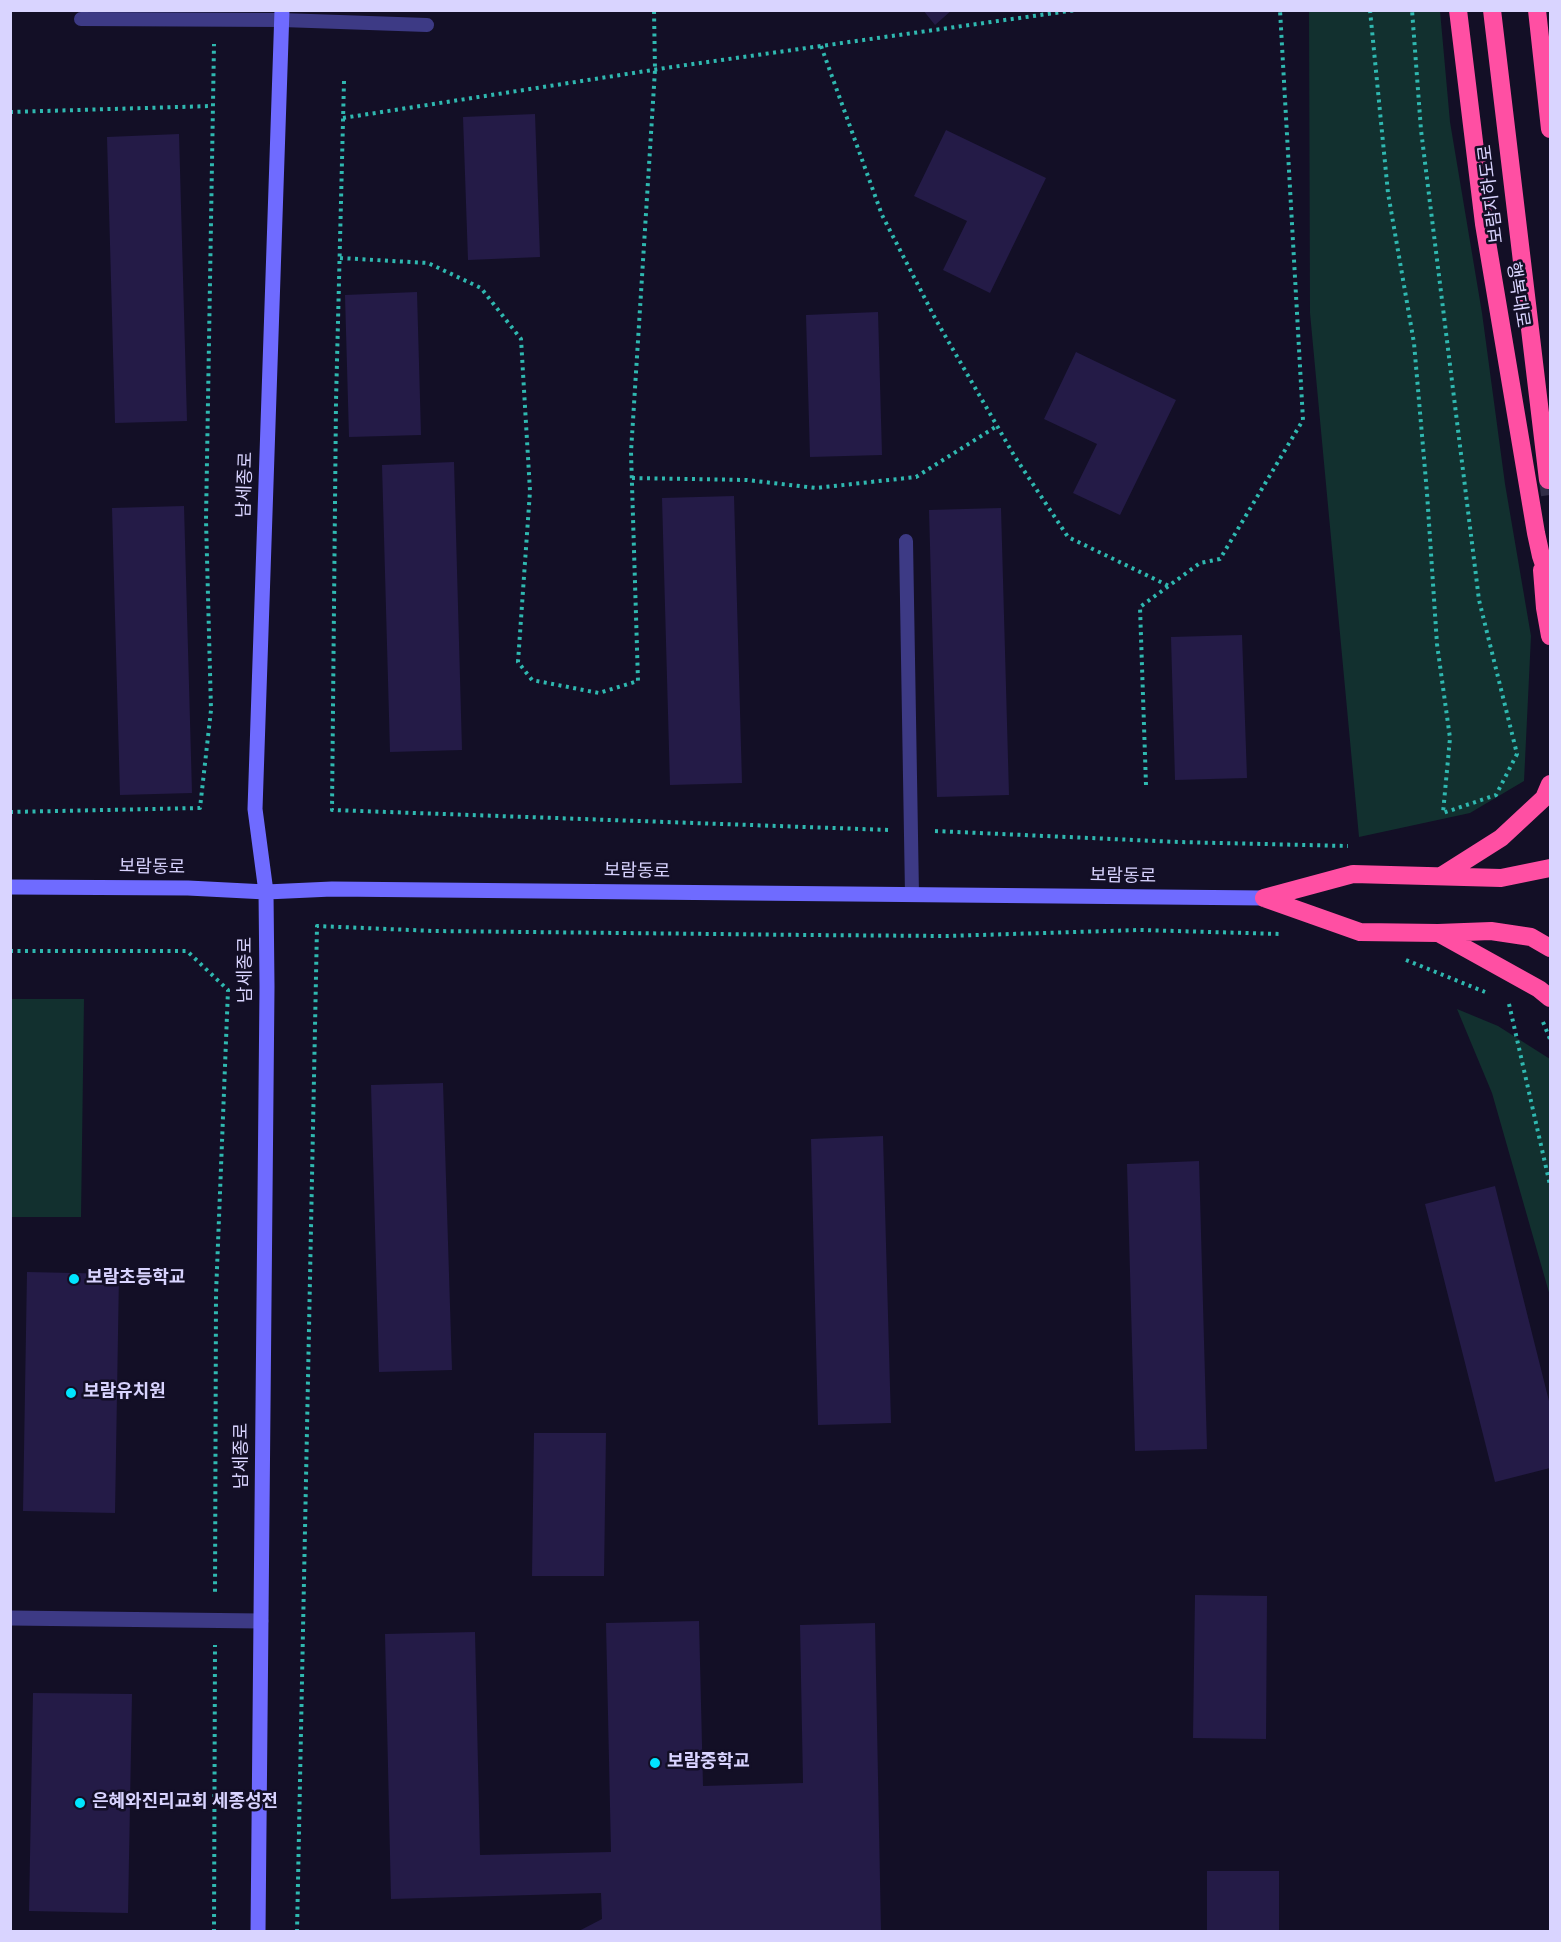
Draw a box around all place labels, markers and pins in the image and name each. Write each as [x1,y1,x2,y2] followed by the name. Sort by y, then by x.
[86,1268,185,1290] place label: 보람초등학교
[67,1272,81,1286] marker: 보람초등학교
[83,1382,166,1404] place label: 보람유치원
[64,1386,78,1400] marker: 보람유치원
[667,1752,750,1774] place label: 보람중학교
[648,1756,662,1770] marker: 보람중학교
[92,1792,278,1814] place label: 은혜와진리교회 세종성전
[73,1796,87,1810] marker: 은혜와진리교회 세종성전

